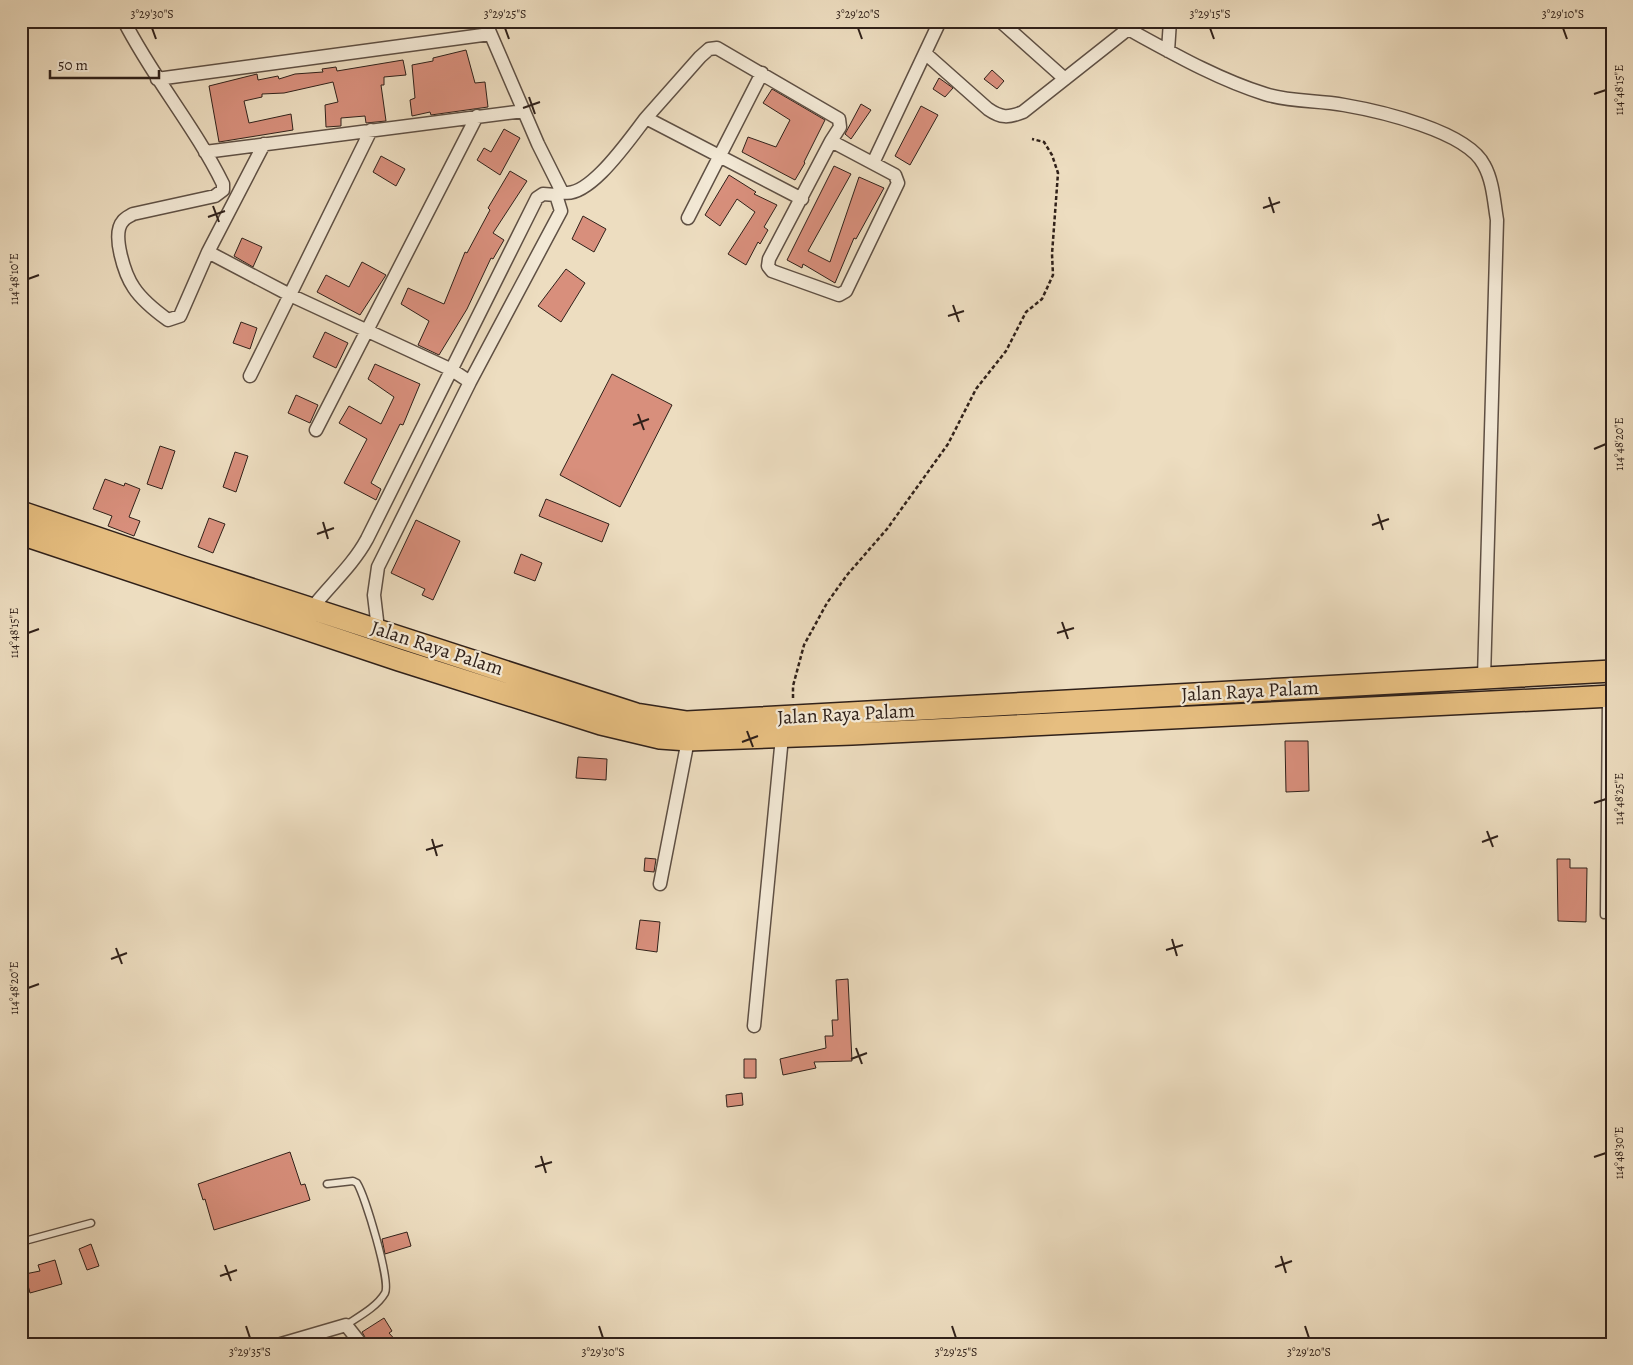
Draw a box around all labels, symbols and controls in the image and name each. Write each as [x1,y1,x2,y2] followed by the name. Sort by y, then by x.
[130,6,174,22] text: 3°29'30"S
[484,6,526,22] text: 3°29'25"S
[836,6,880,22] text: 3°29'20"S
[1189,6,1231,22] text: 3°29'15"S
[1542,6,1584,22] text: 3°29'10"S
[50,48,159,80] scale bar
[58,55,88,75] text: 50 m
[1611,65,1627,115] text: 114°48'15"E
[6,253,22,305] text: 114°48'10"E
[1611,417,1627,471] text: 114°48'20"E
[6,608,22,658] text: 114°48'15"E
[367,614,507,682] street label: Jalan Raya Palam
[1180,674,1320,708] street label: Jalan Raya Palam
[776,697,916,731] street label: Jalan Raya Palam
[1611,773,1627,825] text: 114°48'25"E
[6,961,22,1015] text: 114°48'20"E
[1611,1127,1627,1179] text: 114°48'30"E
[229,1344,271,1360] text: 3°29'35"S
[581,1344,625,1360] text: 3°29'30"S
[935,1344,977,1360] text: 3°29'25"S
[1287,1344,1331,1360] text: 3°29'20"S

